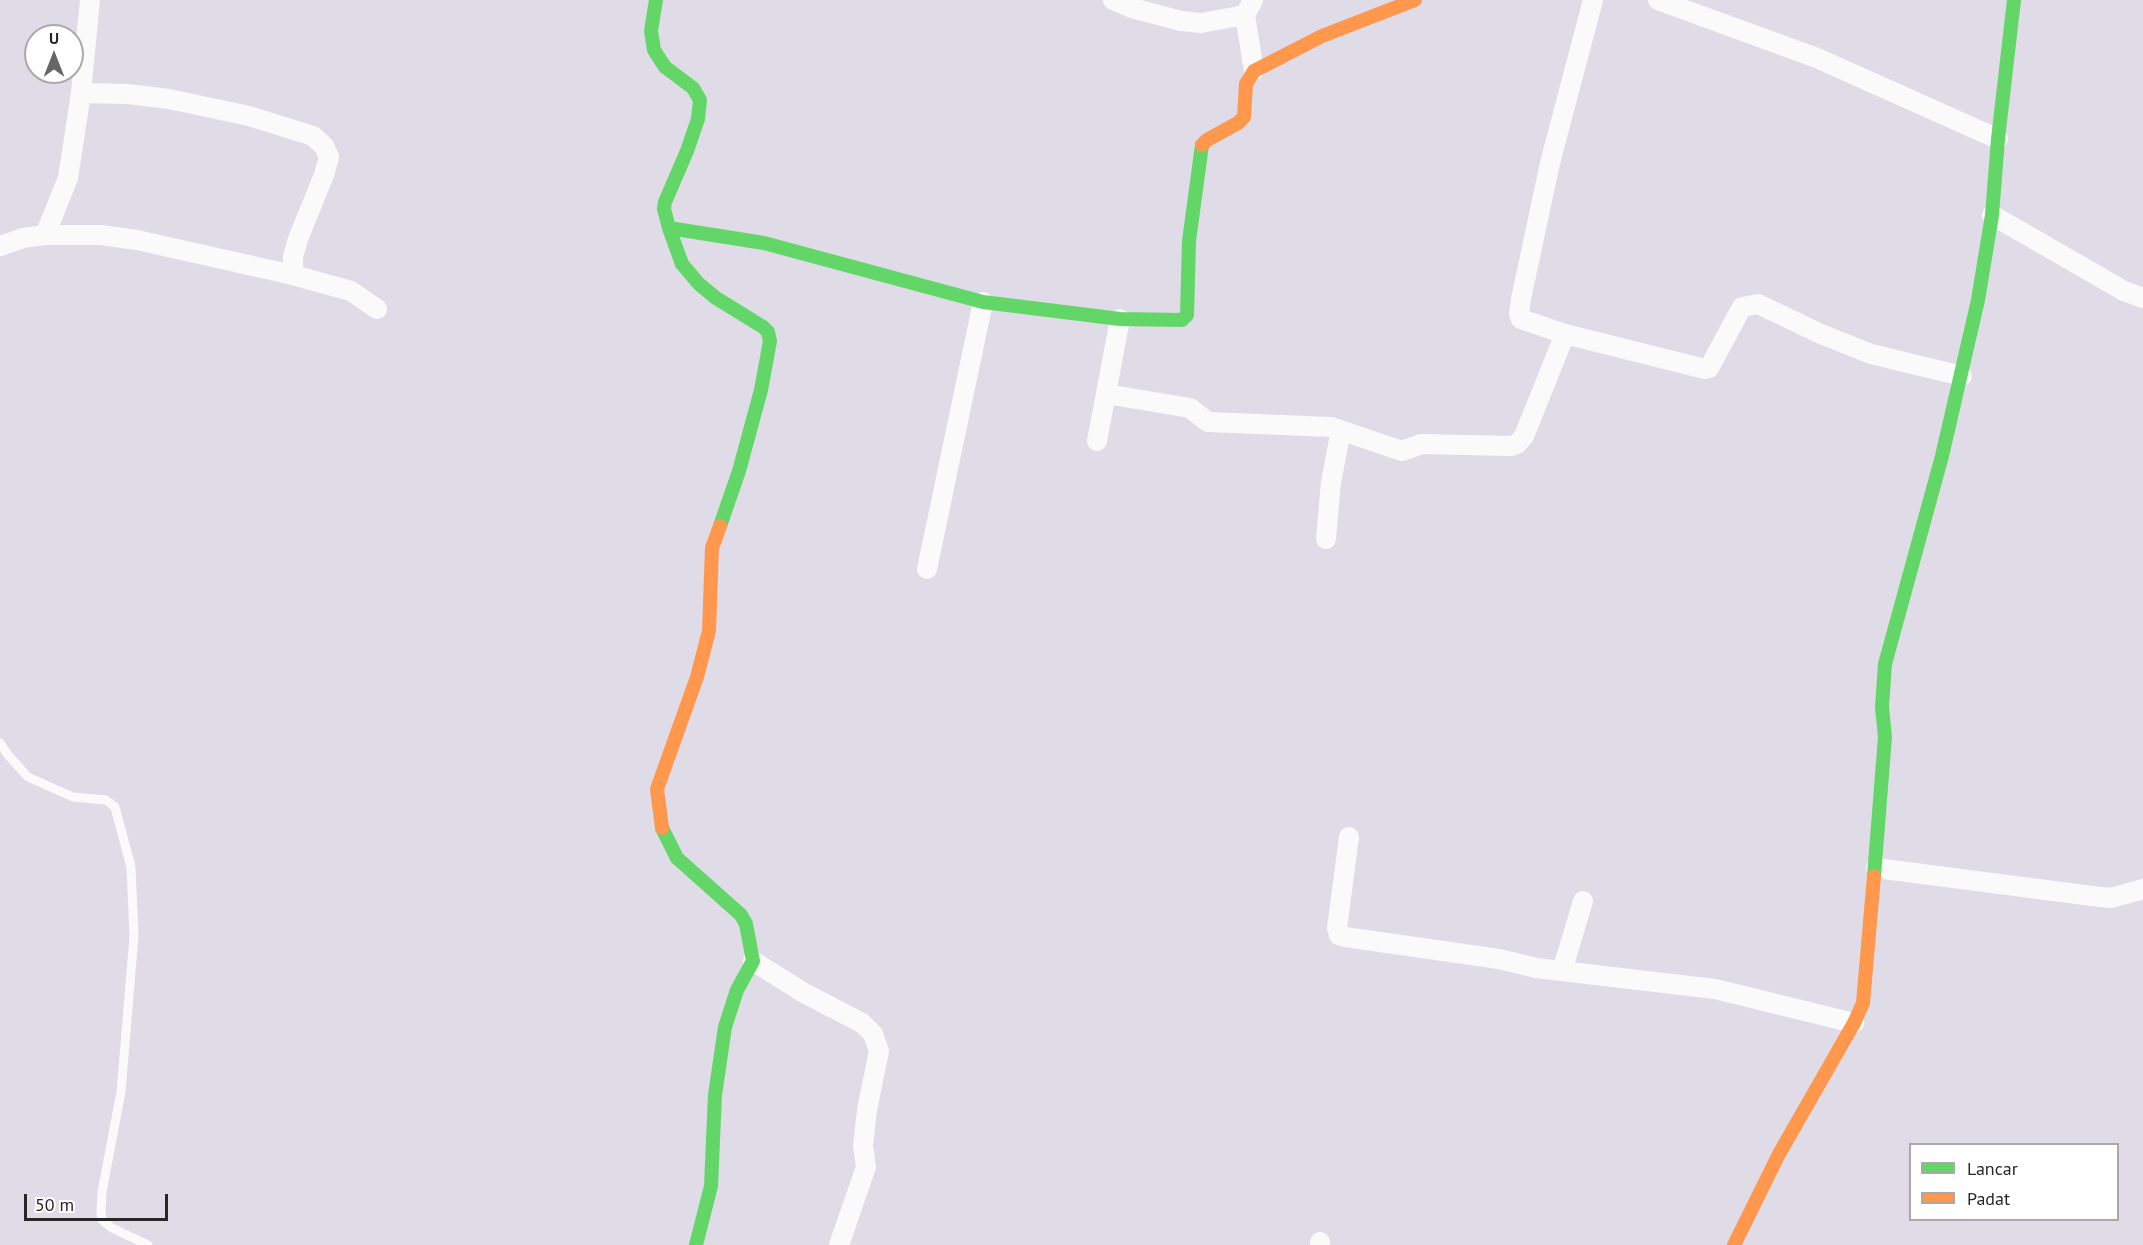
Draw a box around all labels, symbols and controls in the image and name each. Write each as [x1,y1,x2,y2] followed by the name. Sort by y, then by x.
[24,24,84,84] north arrow
[49,28,59,48] text: U
[1909,1143,2119,1221] legend
[1967,1157,2018,1180] text: Lancar
[27,1182,171,1220] scale bar
[1967,1187,2010,1210] text: Padat
[35,1193,74,1216] text: 50 m

